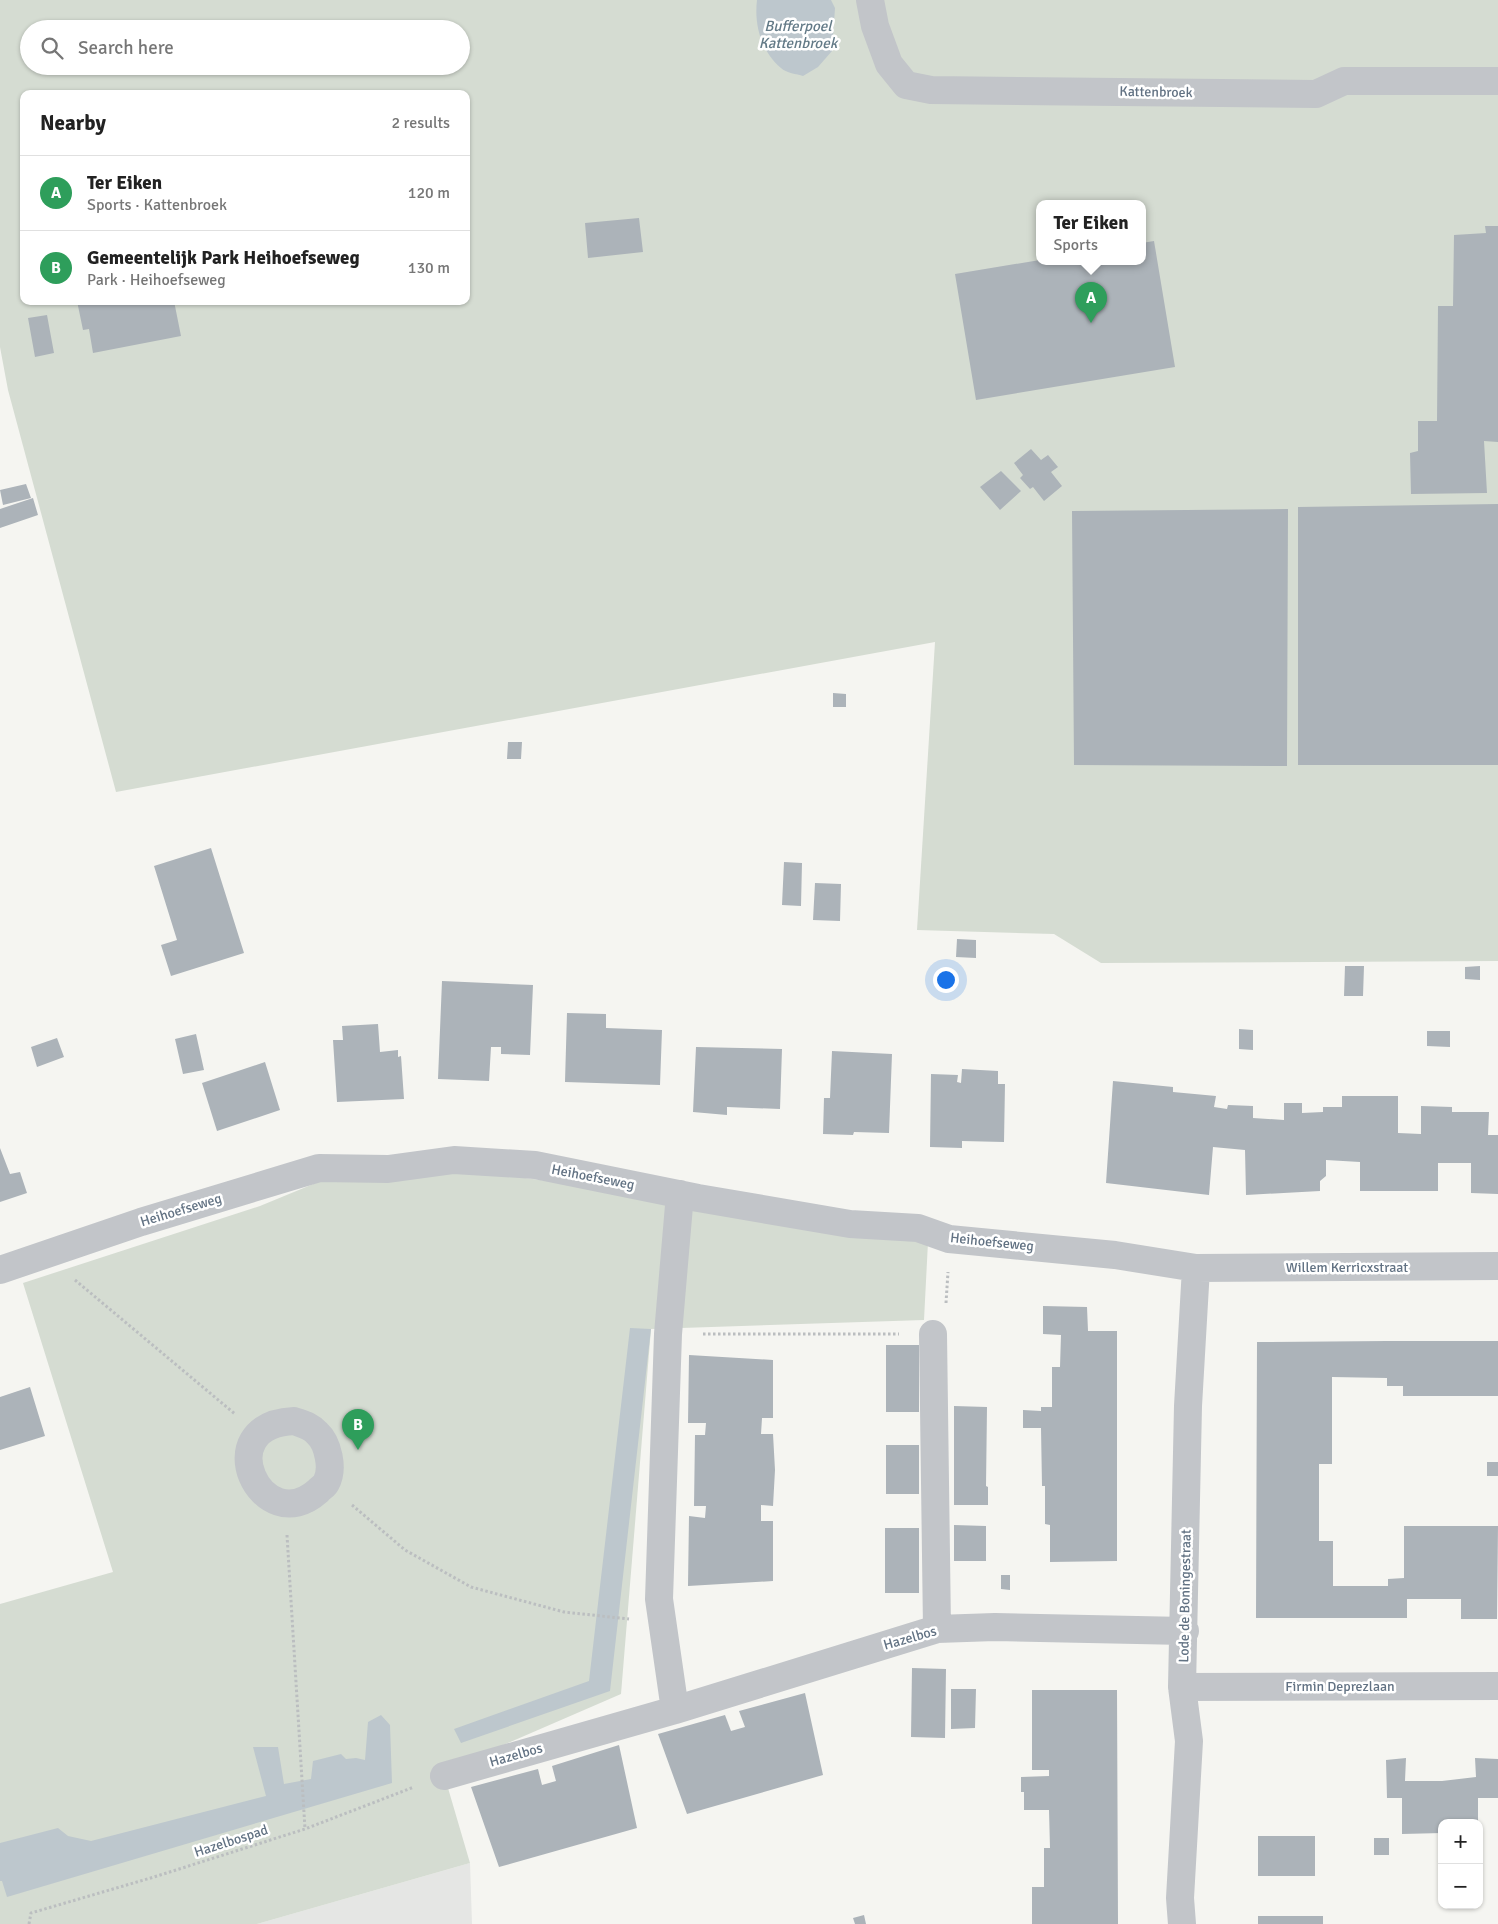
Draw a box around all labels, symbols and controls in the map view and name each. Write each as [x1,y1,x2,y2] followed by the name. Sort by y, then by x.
[759,17,839,52] water label: Bufferpoel Kattenbroek
[20,20,470,75] search box
[38,34,66,62] icon: search
[78,36,174,60] text: Search here
[1119,83,1193,101] street label: Kattenbroek
[40,110,106,136] text: Nearby
[391,113,450,133] text: 2 results
[87,171,162,195] text: Ter Eiken
[51,183,61,203] text: A
[408,183,450,203] text: 120 m
[87,195,227,215] text: Sports · Kattenbroek
[1036,200,1146,265] popup
[1053,211,1129,235] text: Ter Eiken
[1053,235,1098,255] text: Sports
[87,246,360,270] text: Gemeentelijk Park Heihoefseweg
[51,258,61,278] text: B
[408,258,450,278] text: 130 m
[87,270,226,290] text: Park · Heihoefseweg
[1075,282,1107,323] pin: A
[933,967,959,993] your location
[550,1161,636,1193] street label: Heihoefseweg
[138,1190,224,1230] street label: Heihoefseweg
[949,1229,1035,1255] street label: Heihoefseweg
[1286,1259,1408,1276] street label: Willem Kerricxstraat
[342,1409,374,1450] pin: B
[1175,1529,1195,1663] street label: Lode de Boningestraat
[881,1622,939,1654] street label: Hazelbos
[1285,1678,1395,1695] street label: Firmin Deprezlaan
[487,1739,545,1771] street label: Hazelbos
[1438,1819,1483,1909] map controls
[1438,1819,1483,1864] button: +
[192,1821,270,1861] street label: Hazelbospad
[1438,1864,1483,1909] button: −

